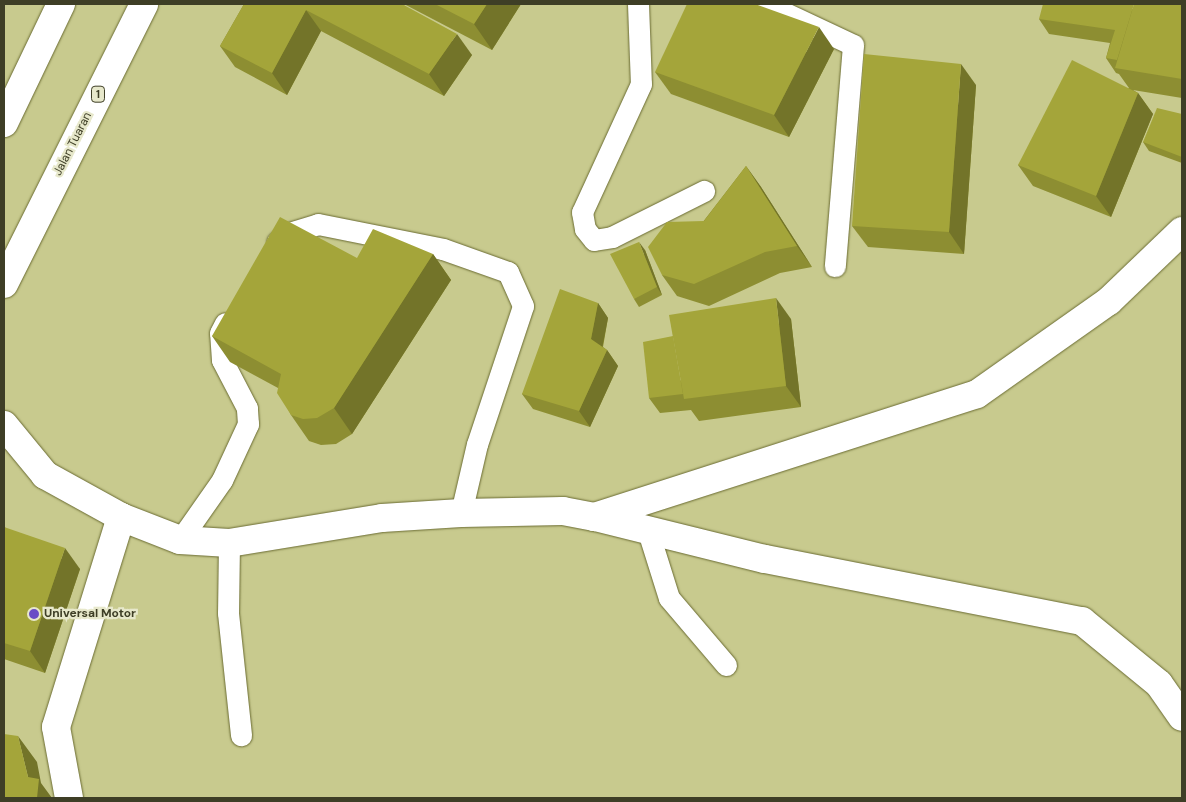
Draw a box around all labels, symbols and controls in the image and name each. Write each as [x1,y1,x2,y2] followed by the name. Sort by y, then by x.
[90,86,106,102] road number: 1
[51,110,95,178] street label: Jalan Tuaran
[44,607,136,621] place label: Universal Motor
[28,608,40,620] marker: Universal Motor

